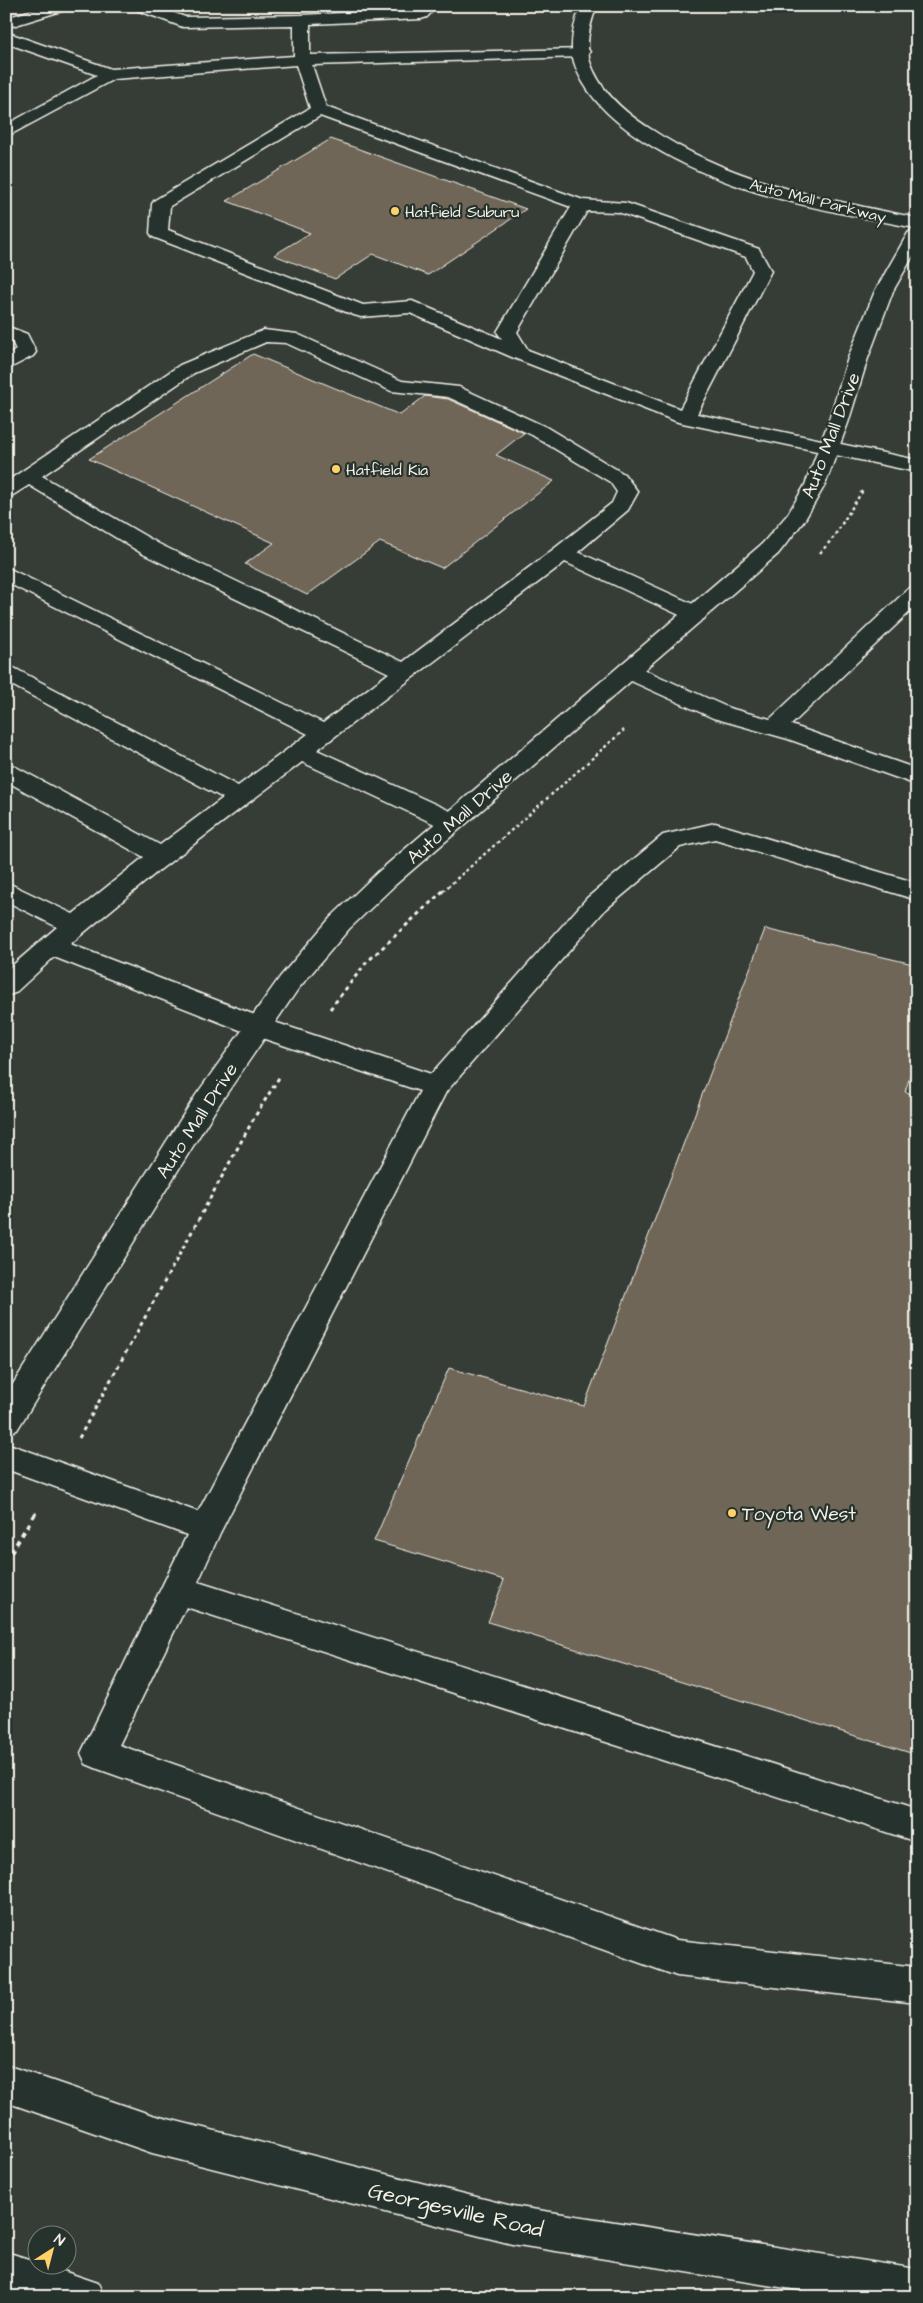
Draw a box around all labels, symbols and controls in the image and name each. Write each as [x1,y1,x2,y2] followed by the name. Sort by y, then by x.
[747,173,889,230] street label: Auto Mall Parkway
[405,201,519,223] place label: Hatfield Suburu
[389,205,401,217] marker: Hatfield Suburu
[795,369,868,502] street label: Auto Mall Drive
[346,459,428,481] place label: Hatfield Kia
[330,463,342,475] marker: Hatfield Kia
[401,763,519,871] street label: Auto Mall Drive
[150,1058,245,1184] street label: Auto Mall Drive
[742,1501,856,1529] place label: Toyota West
[726,1507,738,1519] marker: Toyota West
[365,2175,546,2247] street label: Georgesville Road
[28,2226,78,2276] north arrow
[50,2230,69,2251] text: N

